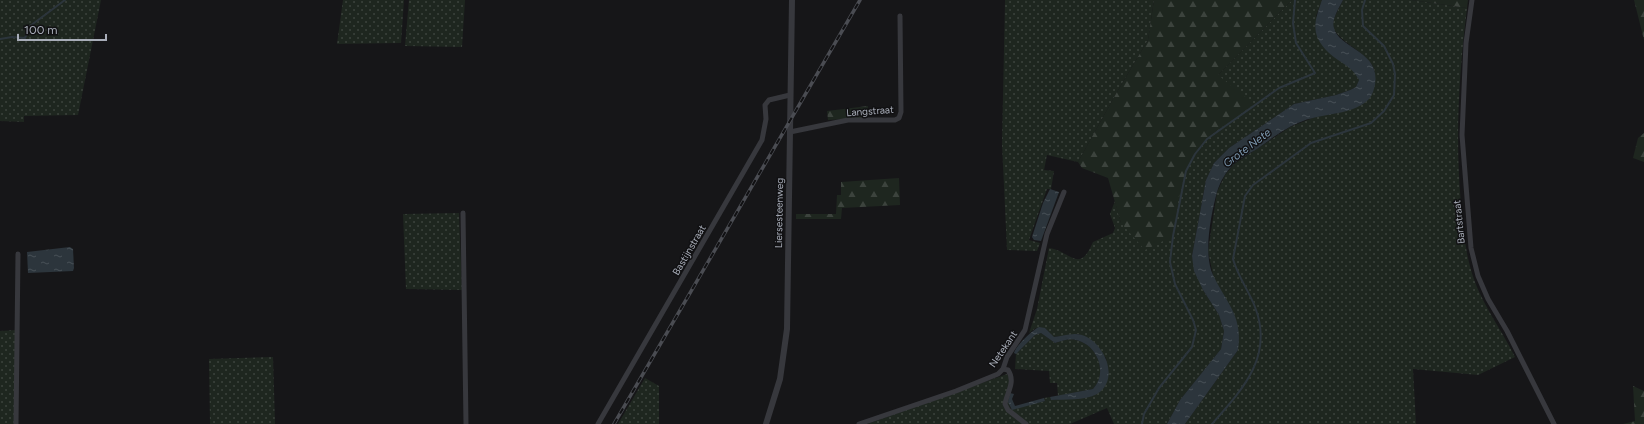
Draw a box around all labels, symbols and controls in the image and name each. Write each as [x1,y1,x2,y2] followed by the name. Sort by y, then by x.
[18,16,106,42] scale bar
[24,23,58,37] text: 100 m
[846,103,894,119] street label: Langstraat
[1221,126,1273,170] water label: Grote Nete
[772,178,786,248] street label: Liersesteenweg
[1450,199,1468,245] street label: Bartstraat
[669,222,709,278] street label: Bastijnstraat
[986,328,1020,370] street label: Netekant

